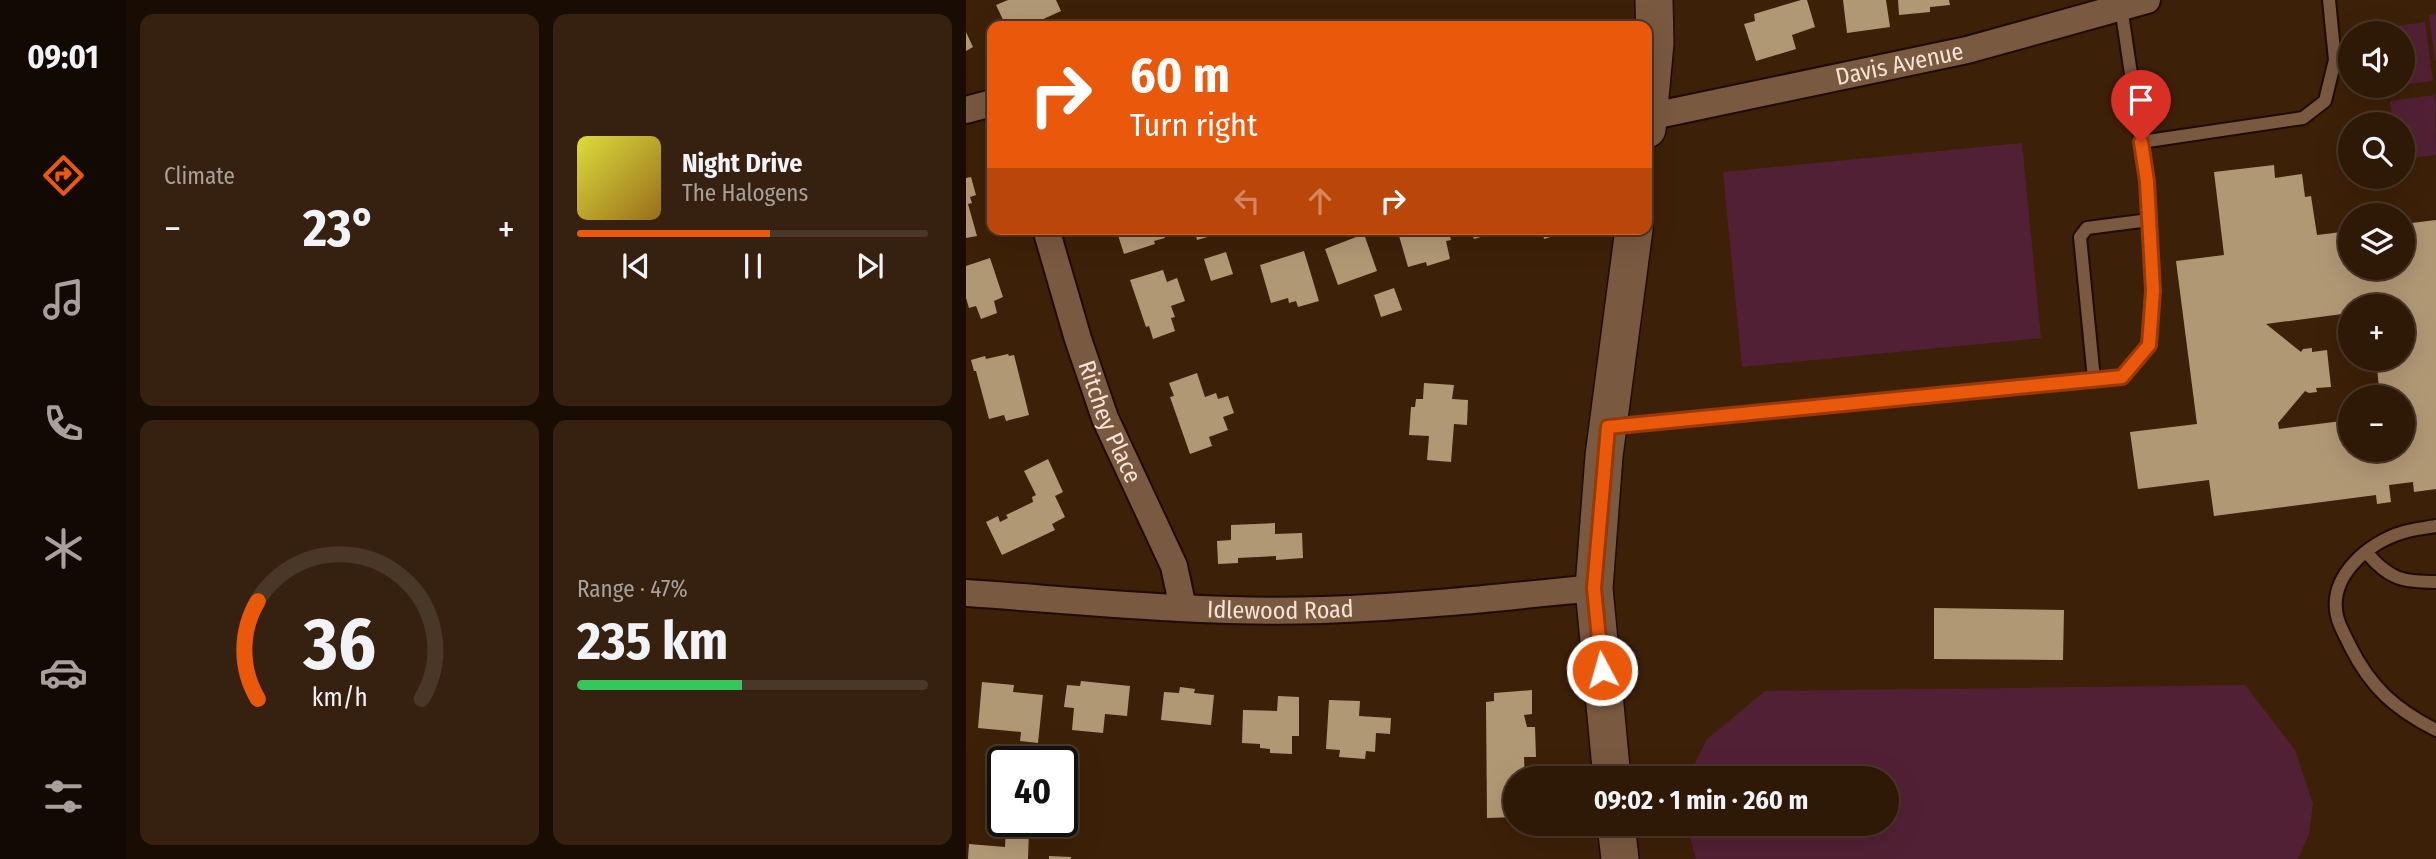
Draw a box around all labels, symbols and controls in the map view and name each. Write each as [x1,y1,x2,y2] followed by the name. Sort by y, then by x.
[2338,21,2415,462] map controls
[2338,21,2415,98] button: sound
[1833,37,1966,91] street label: Davis Avenue
[27,38,99,76] text: 09:01
[1130,46,1230,105] text: 60 m
[1015,49,1106,140] icon: right
[2111,70,2171,142] pin
[2122,81,2160,119] icon: arrive
[1130,106,1257,144] text: Turn right
[2338,112,2415,189] button: search
[682,148,802,179] text: Night Drive
[39,151,88,200] icon: directions
[164,162,235,190] text: Climate
[682,179,808,207] text: The Halogens
[1228,182,1266,220] icon: left
[1301,182,1339,220] icon: ahead
[1374,182,1412,220] icon: right
[303,197,376,260] text: 23°
[2338,203,2415,280] button: layers
[164,206,181,252] text: −
[498,206,515,252] text: +
[617,247,655,285] icon: previous
[734,247,772,285] icon: pause
[851,247,889,285] icon: next
[39,275,88,324] icon: music
[2338,294,2415,371] button: +
[1072,357,1147,487] street label: Ritchey Place
[2338,385,2415,462] button: −
[39,399,88,448] icon: phone
[39,524,88,573] icon: climate
[577,575,688,603] text: Range · 47%
[1207,595,1354,625] street label: Idlewood Road
[302,601,376,688] text: 36
[577,610,728,673] text: 235 km
[1565,633,1639,707] position arrow
[39,648,88,697] icon: car
[312,682,367,712] text: km/h
[987,746,1078,837] speed limit sign: 40
[39,772,88,821] icon: filters
[1594,785,1808,816] text: 09:02 · 1 min · 260 m

